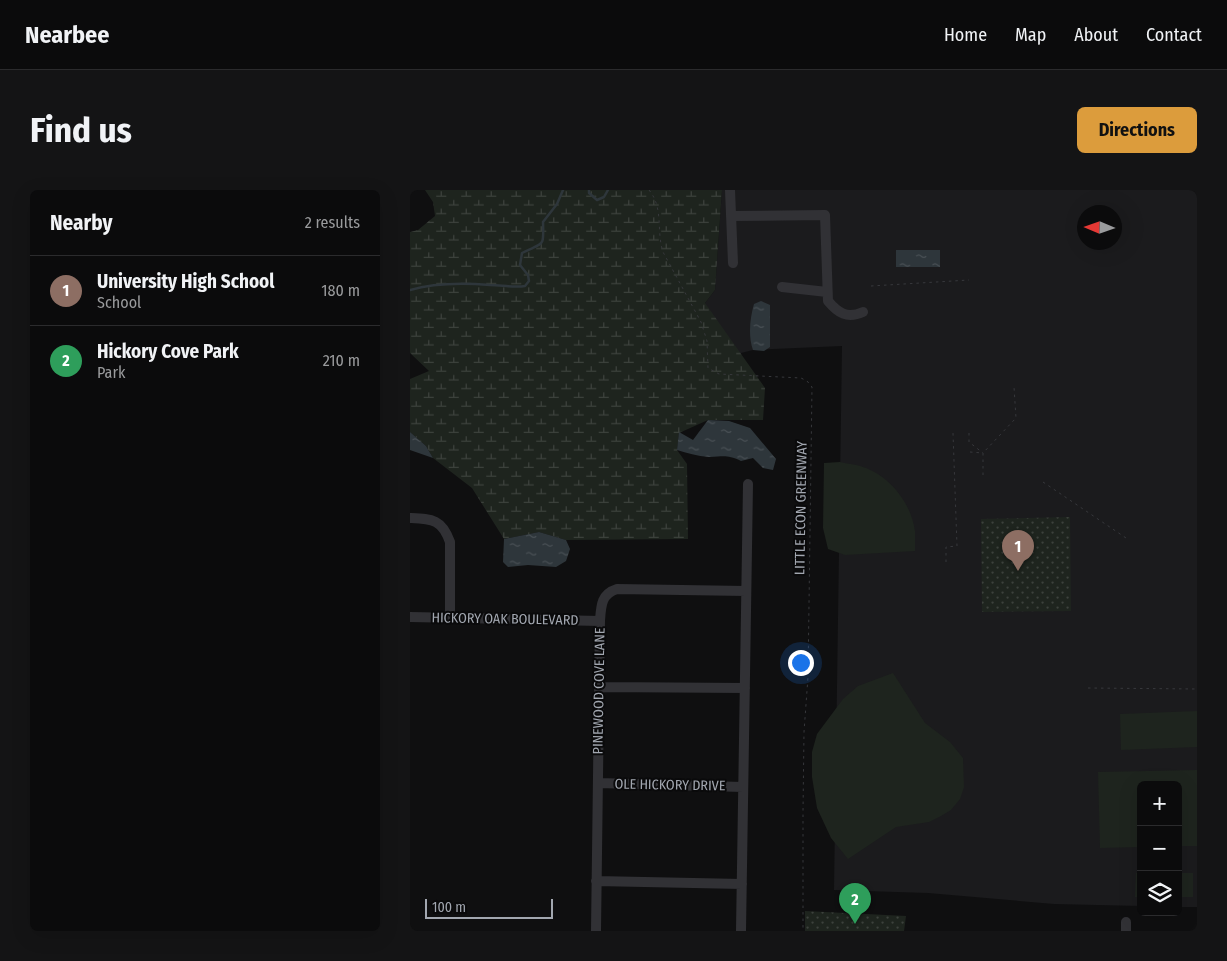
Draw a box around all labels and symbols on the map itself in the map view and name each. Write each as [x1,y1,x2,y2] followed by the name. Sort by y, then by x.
[1077,205,1122,250] north arrow
[791,441,811,575] street label: LITTLE ECON GREENWAY
[1002,530,1034,571] pin: 1
[431,609,579,629] street label: HICKORY OAK BOULEVARD
[589,627,609,754] street label: PINEWOOD COVE LANE
[788,650,814,676] your location
[614,776,726,794] street label: OLE HICKORY DRIVE
[839,883,871,924] pin: 2
[425,896,552,919] scale bar

